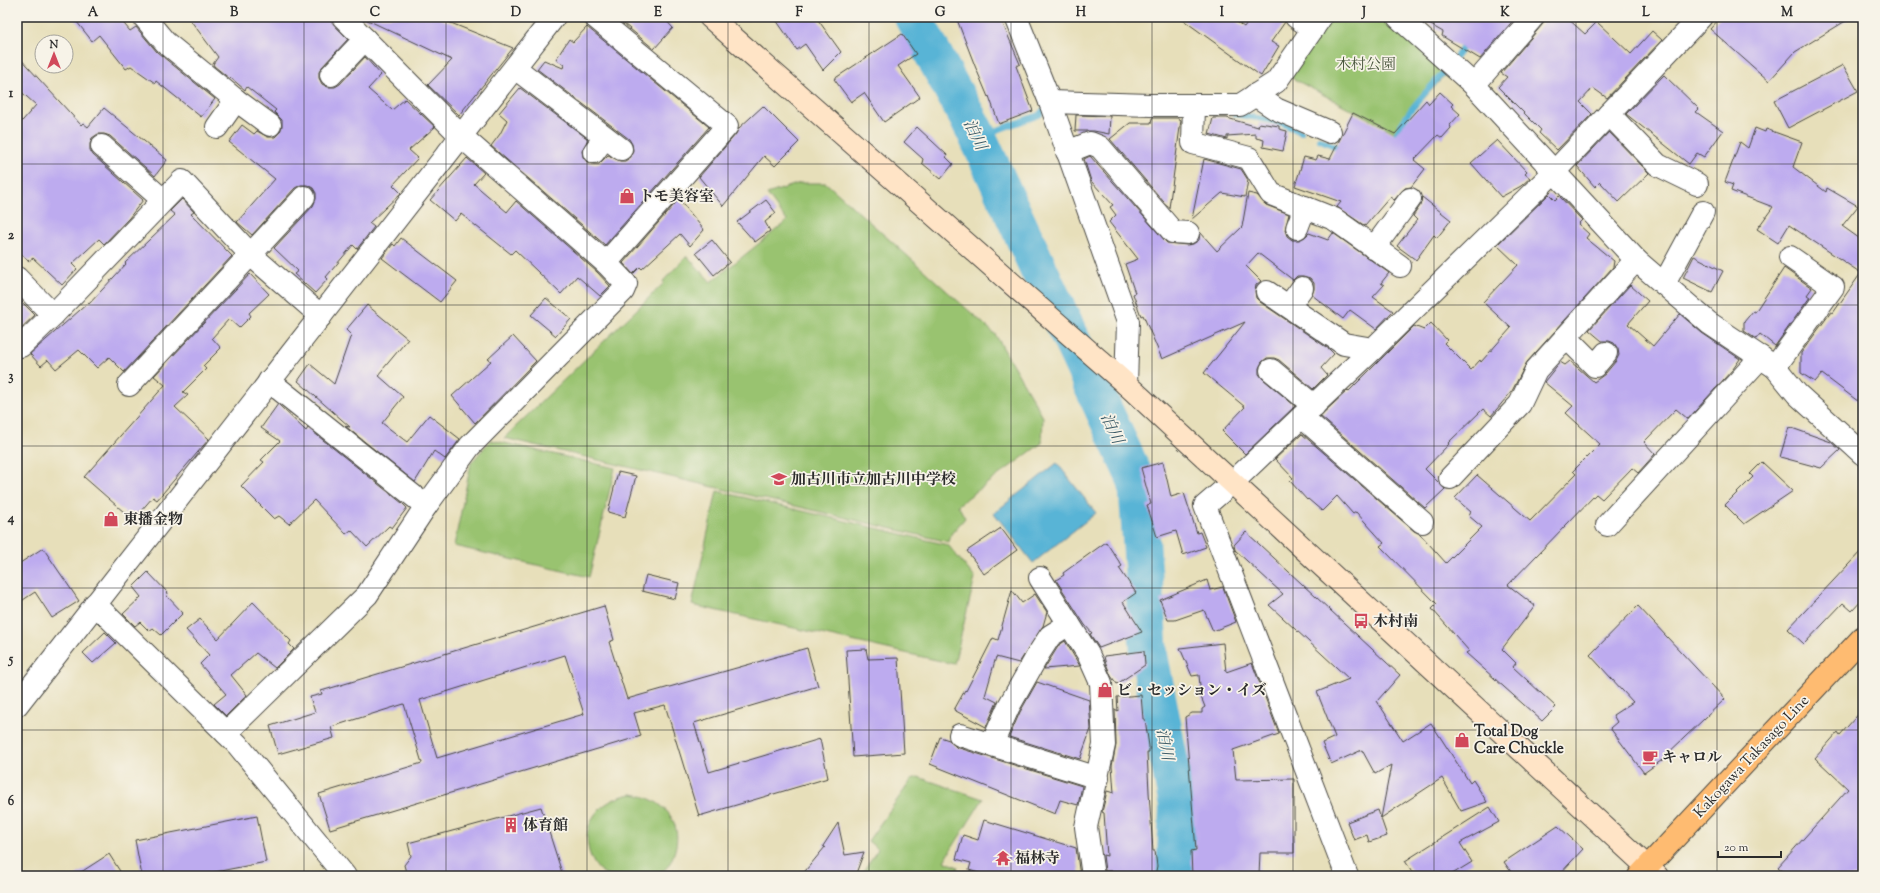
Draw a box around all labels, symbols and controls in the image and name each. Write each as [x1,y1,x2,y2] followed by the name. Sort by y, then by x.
[88,4,99,22] text: A
[230,4,239,22] text: B
[370,4,380,22] text: C
[511,4,521,22] text: D
[654,4,662,22] text: E
[795,4,803,22] text: F
[935,4,946,22] text: G
[1076,4,1087,22] text: H
[1220,4,1225,22] text: I
[1361,4,1366,22] text: J
[1500,4,1510,22] text: K
[1642,4,1650,22] text: L
[1781,4,1793,22] text: M
[34,34,74,74] north arrow
[49,37,59,53] text: N
[1336,55,1396,76] park label: 木村公園
[9,85,14,103] text: 1
[956,116,992,156] water label: 泊川
[618,187,636,205] shop icon: トモ美容室
[639,187,714,208] place label: トモ美容室
[8,227,15,245] text: 2
[8,368,14,386] text: 3
[1094,410,1129,450] water label: 泊川
[770,470,788,488] school or university icon: 加古川市立加古川中学校
[791,470,956,491] place label: 加古川市立加古川中学校
[7,510,15,528] text: 4
[102,510,120,528] shop icon: 東播金物
[123,510,183,531] place label: 東播金物
[1352,612,1370,630] bus stop icon: 木村南
[1373,612,1418,633] place label: 木村南
[8,651,14,669] text: 5
[1096,681,1114,699] shop icon: ビ・セッション・イズ
[1117,681,1267,702] place label: ビ・セッション・イズ
[1690,691,1815,823] street label: Kakogawa Takasago Line
[1474,722,1564,760] place label: Total Dog Care Chuckle
[1149,727,1178,764] water label: 泊川
[1453,731,1471,749] shop icon: Total Dog Care Chuckle
[1641,748,1659,766] cafe icon: キャロル
[1662,748,1722,769] place label: キャロル
[8,793,15,811] text: 6
[502,816,520,834] building icon: 体育館
[523,816,568,837] place label: 体育館
[1718,833,1781,859] scale bar
[1724,839,1749,857] text: 20 m
[994,849,1012,867] temple icon: 福林寺
[1015,849,1060,870] place label: 福林寺

